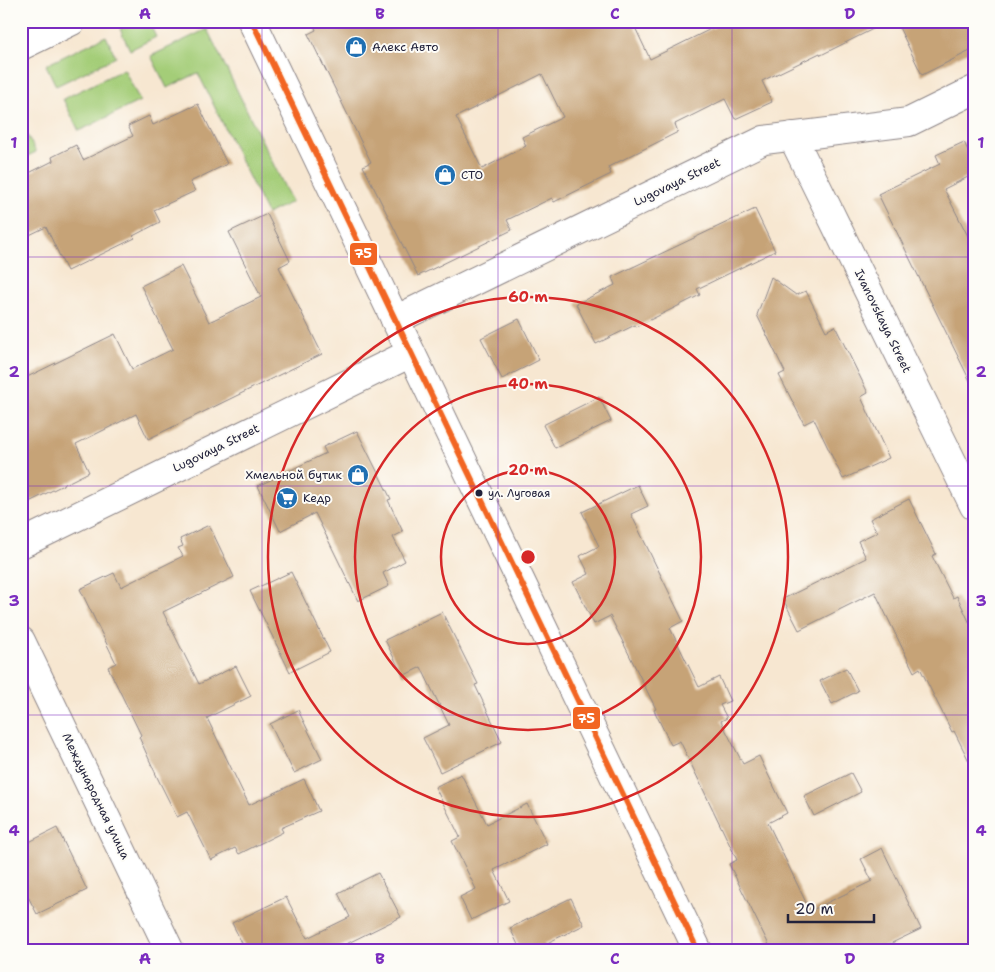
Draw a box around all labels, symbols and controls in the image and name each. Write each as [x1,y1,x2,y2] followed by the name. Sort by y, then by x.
[139,3,151,24] text: A
[375,3,385,24] text: B
[610,3,620,24] text: C
[844,3,856,24] text: D
[344,35,368,59] shop icon: Алекс Авто
[372,39,438,55] place label: Алекс Авто
[10,132,18,153] text: 1
[977,132,985,153] text: 1
[631,154,723,210] street label: Lugovaya Street
[433,163,457,187] shop icon: СТО
[461,167,483,183] place label: СТО
[349,242,378,266] line badge: 75
[354,244,372,262] text: 75
[851,266,915,376] street label: Ivanovskaya Street
[508,287,548,307] text: 60 m
[8,361,20,382] text: 2
[975,361,987,382] text: 2
[508,374,548,394] text: 40 m
[170,420,262,476] street label: Lugovaya Street
[508,460,548,480] text: 20 m
[346,463,370,487] shop icon: Хмельной бутик
[245,467,343,483] place label: Хмельной бутик
[275,486,299,510] supermarket icon: Кедр
[488,486,550,501] place label: ул. Луговая
[474,488,484,498] marker: ул. Луговая
[303,490,331,506] place label: Кедр
[519,548,537,566] centre of rings
[8,590,20,611] text: 3
[975,590,987,611] text: 3
[572,706,601,730] line badge: 75
[577,709,595,727] text: 75
[58,730,134,862] street label: Международная улица
[8,820,20,841] text: 4
[975,820,987,841] text: 4
[788,892,874,924] scale bar
[795,899,834,919] text: 20 m
[139,948,151,969] text: A
[375,948,385,969] text: B
[610,948,620,969] text: C
[844,948,856,969] text: D

